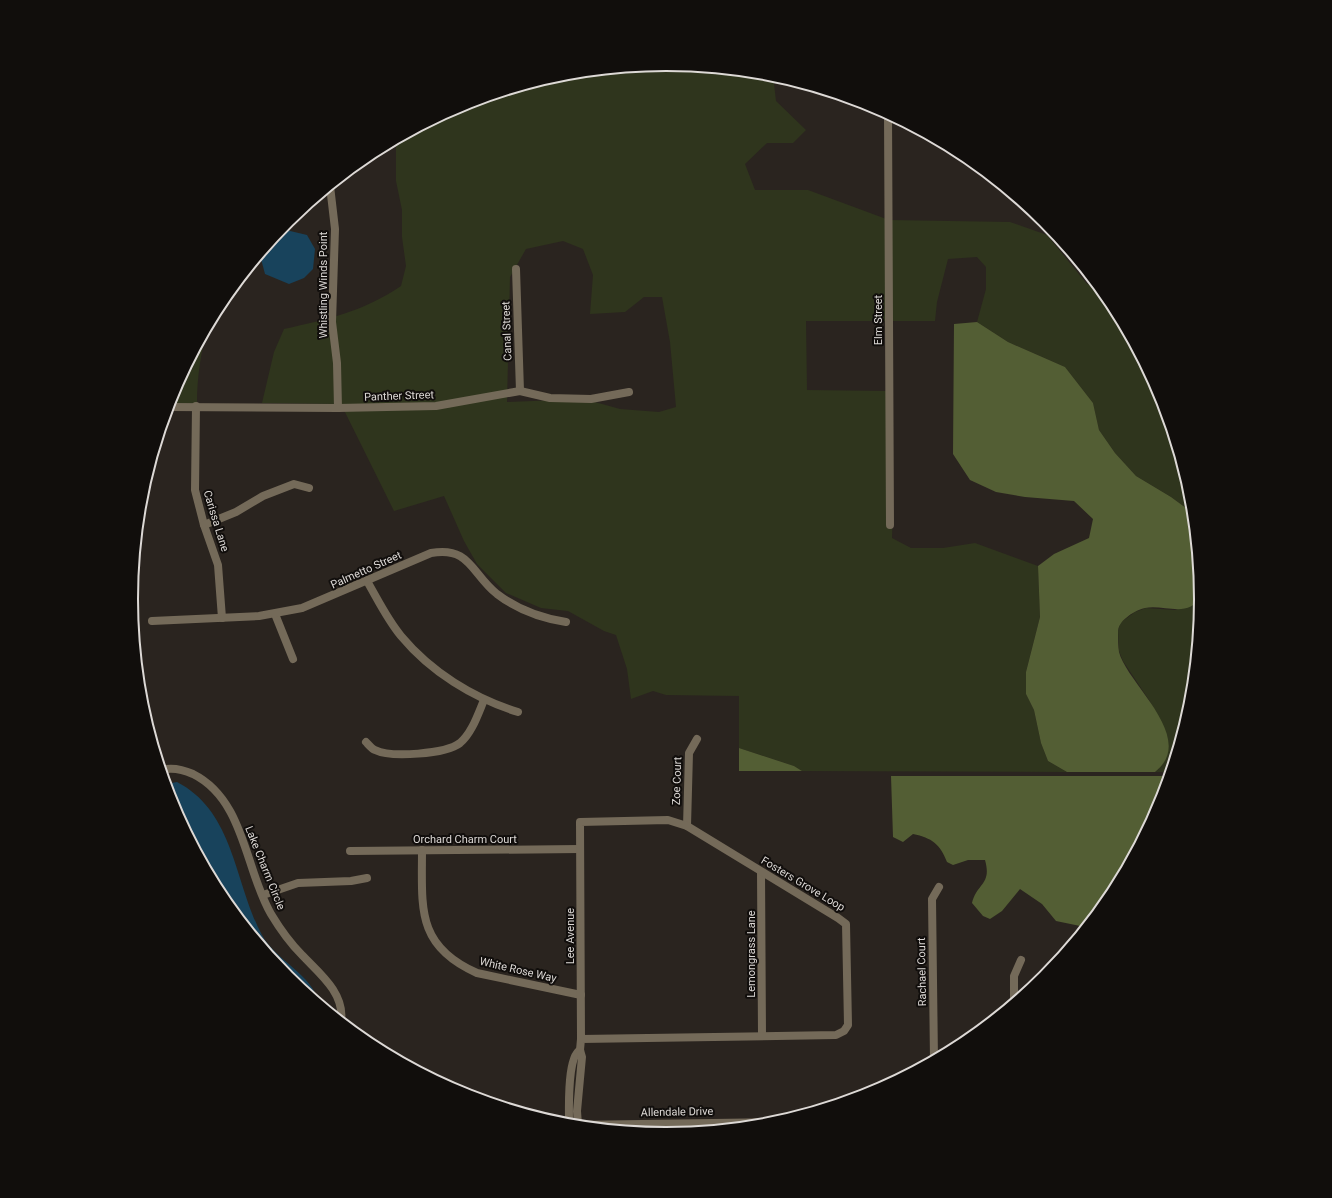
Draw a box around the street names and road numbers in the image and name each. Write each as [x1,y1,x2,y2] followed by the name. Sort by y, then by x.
[317,231,330,338] street label: Whistling Winds Point
[872,294,885,345] street label: Elm Street
[499,301,515,361] street label: Canal Street
[364,388,435,404] street label: Panther Street
[201,489,232,553] street label: Carissa Lane
[329,548,404,591] street label: Palmetto Street
[670,756,684,805] street label: Zoe Court
[242,824,288,912] street label: Lake Charm Circle
[413,833,517,846] street label: Orchard Charm Court
[759,854,847,914] street label: Fosters Grove Loop
[564,908,577,964] street label: Lee Avenue
[745,910,758,998] street label: Lemongrass Lane
[915,937,929,1007] street label: Rachael Court
[478,955,559,985] street label: White Rose Way
[641,1105,714,1119] street label: Allendale Drive

